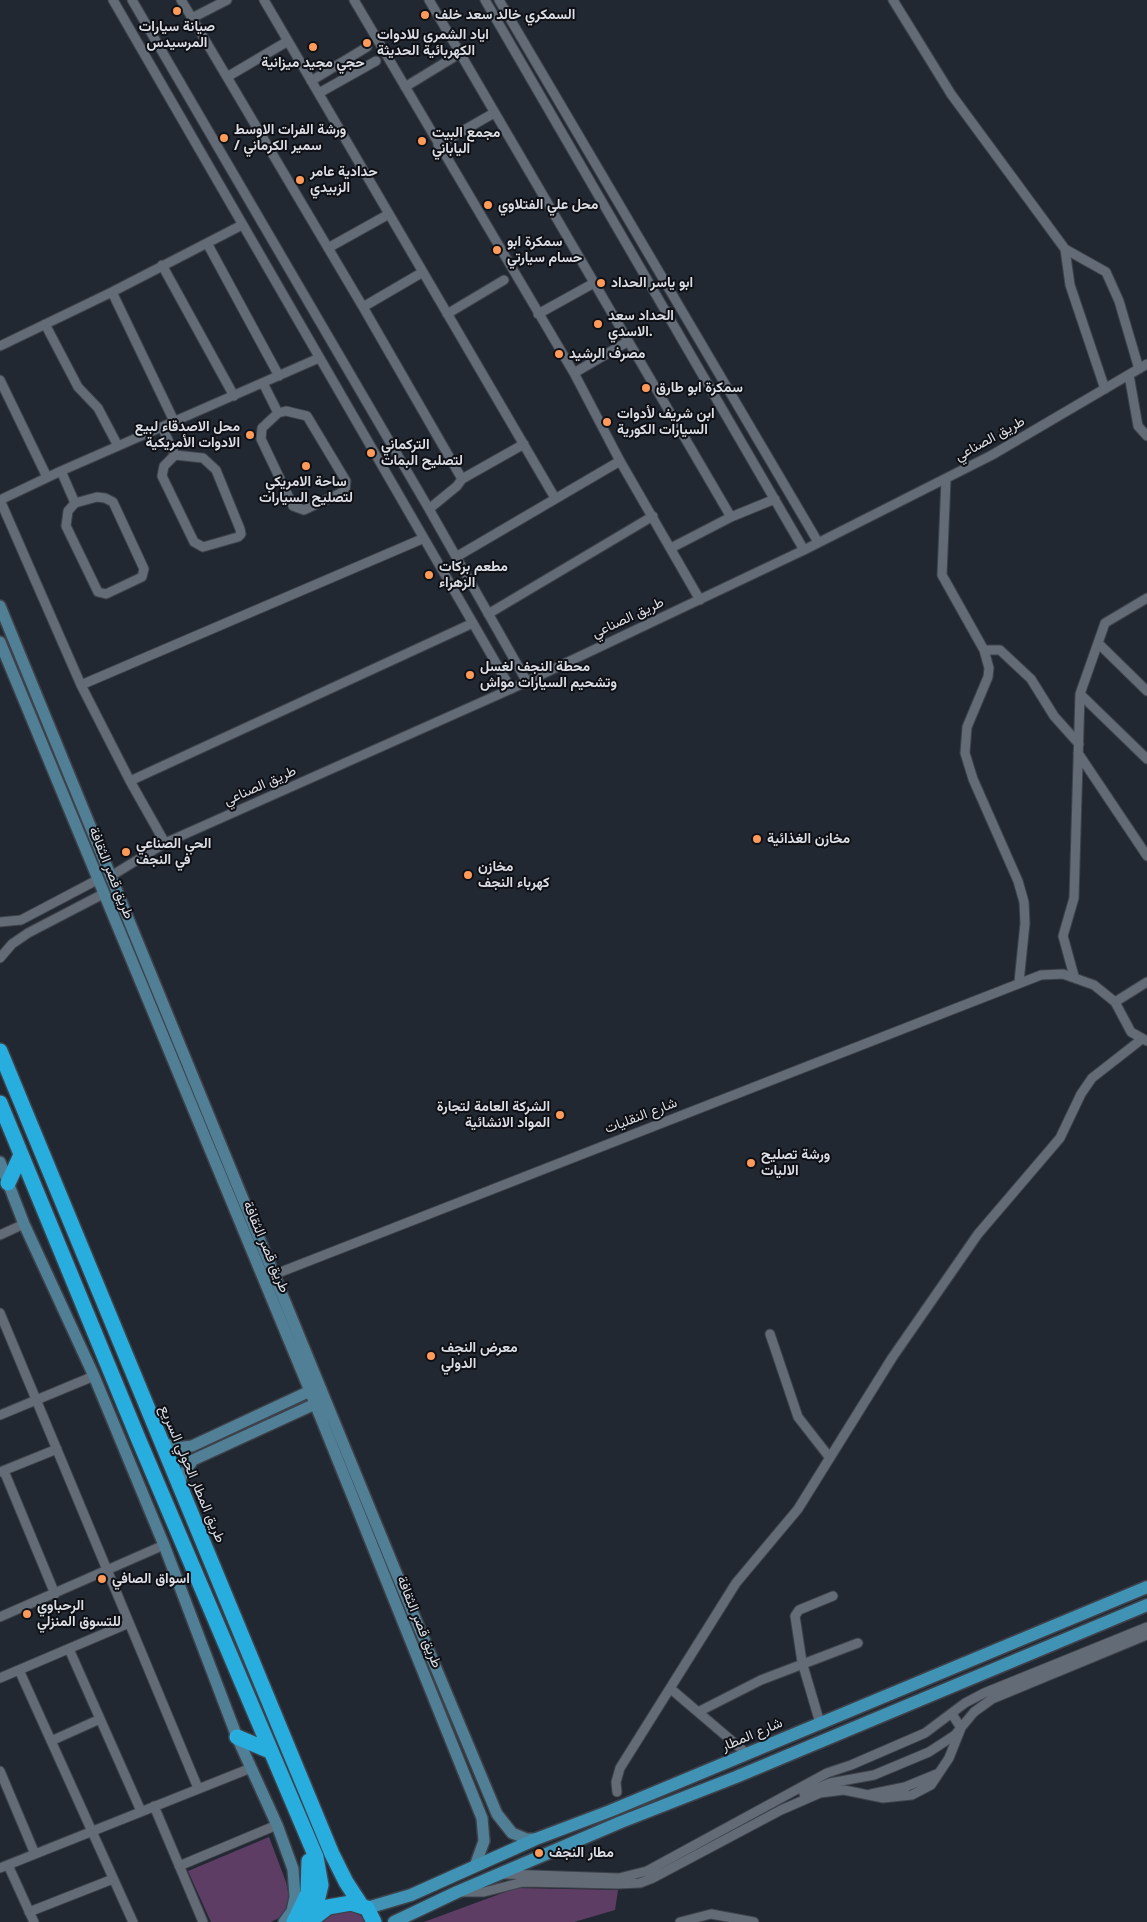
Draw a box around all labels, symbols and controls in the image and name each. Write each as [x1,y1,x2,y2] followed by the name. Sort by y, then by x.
[171,5,183,17] marker: صيانة سيارات المرسيدس
[435,7,575,23] place label: السمكري خالد سعد خلف
[419,9,431,21] marker: السمكري خالد سعد خلف
[139,19,215,52] place label: صيانة سيارات المرسيدس
[377,27,489,59] place label: اياد الشمري للادوات الكهربائية الحديثة
[361,37,373,49] marker: اياد الشمري للادوات الكهربائية الحديثة
[307,41,319,53] marker: حجي مجيد ميزانية
[261,55,365,71] place label: حجي مجيد ميزانية
[234,122,346,154] place label: ورشة الفرات الاوسط / سمير الكرماني
[432,125,500,158] place label: مجمع البيت الياباني
[218,132,230,144] marker: ورشة الفرات الاوسط / سمير الكرماني
[416,135,428,147] marker: مجمع البيت الياباني
[310,164,378,196] place label: حدادية عامر الزبيدي
[294,174,306,186] marker: حدادية عامر الزبيدي
[498,197,598,213] place label: محل علي الفتلاوي
[482,199,494,211] marker: محل علي الفتلاوي
[507,234,582,266] place label: سمكرة ابو حسام سيارتي
[491,244,503,256] marker: سمكرة ابو حسام سيارتي
[611,275,693,291] place label: ابو ياسر الحداد
[595,277,607,289] marker: ابو ياسر الحداد
[608,308,674,341] place label: الحداد سعد الاسدي.
[592,318,604,330] marker: الحداد سعد الاسدي.
[569,346,645,362] place label: مصرف الرشيد
[553,348,565,360] marker: مصرف الرشيد
[656,380,743,396] place label: سمكرة ابو طارق
[640,382,652,394] marker: سمكرة ابو طارق
[617,406,715,438] place label: ابن شريف لأدوات السيارات الكورية
[952,413,1028,465] street label: طريق الصناعي
[601,416,613,428] marker: ابن شريف لأدوات السيارات الكورية
[135,419,240,452] place label: محل الاصدقاء لبيع الادوات الأمريكية
[244,429,256,441] marker: محل الاصدقاء لبيع الادوات الأمريكية
[381,437,463,470] place label: التركماني لتصليح البمات
[365,447,377,459] marker: التركماني لتصليح البمات
[300,460,312,472] marker: ساحة الامريكي لتصليح السيارات
[259,474,353,507] place label: ساحة الامريكي لتصليح السيارات
[439,559,508,592] place label: مطعم بركات الزهراء
[423,569,435,581] marker: مطعم بركات الزهراء
[589,594,667,642] street label: طريق الصناعي
[480,659,617,692] place label: محطة النجف لغسل وتشحيم السيارات مواش
[464,669,476,681] marker: محطة النجف لغسل وتشحيم السيارات مواش
[221,763,299,809] street label: طريق الصناعي
[85,825,137,921] street label: طريق قصر الثقافة
[767,831,850,847] place label: مخازن الغذائية
[751,833,763,845] marker: مخازن الغذائية
[136,836,211,869] place label: الحي الصناعي في النجف
[120,846,132,858] marker: الحي الصناعي في النجف
[478,859,550,892] place label: مخازن كهرباء النجف
[462,869,474,881] marker: مخازن كهرباء النجف
[602,1095,680,1137] street label: شارع النقليات
[437,1099,550,1132] place label: الشركة العامة لتجارة المواد الانشائية
[554,1109,566,1121] marker: الشركة العامة لتجارة المواد الانشائية
[761,1147,830,1180] place label: ورشة تصليح الاليات
[745,1157,757,1169] marker: ورشة تصليح الاليات
[239,1199,293,1295] street label: طريق قصر الثقافة
[441,1340,518,1372] place label: معرض النجف الدولي
[425,1350,437,1362] marker: معرض النجف الدولي
[155,1403,229,1545] street label: طريق المطار الحولي السريع
[112,1571,190,1587] place label: اسواق الصافي
[96,1573,108,1585] marker: اسواق الصافي
[393,1574,445,1670] street label: طريق قصر الثقافة
[37,1598,121,1630] place label: الرحباوي للتسوق المنزلي
[21,1608,33,1620] marker: الرحباوي للتسوق المنزلي
[719,1715,785,1755] street label: شارع المطار
[549,1845,614,1861] place label: مطار النجف
[533,1847,545,1859] marker: مطار النجف

